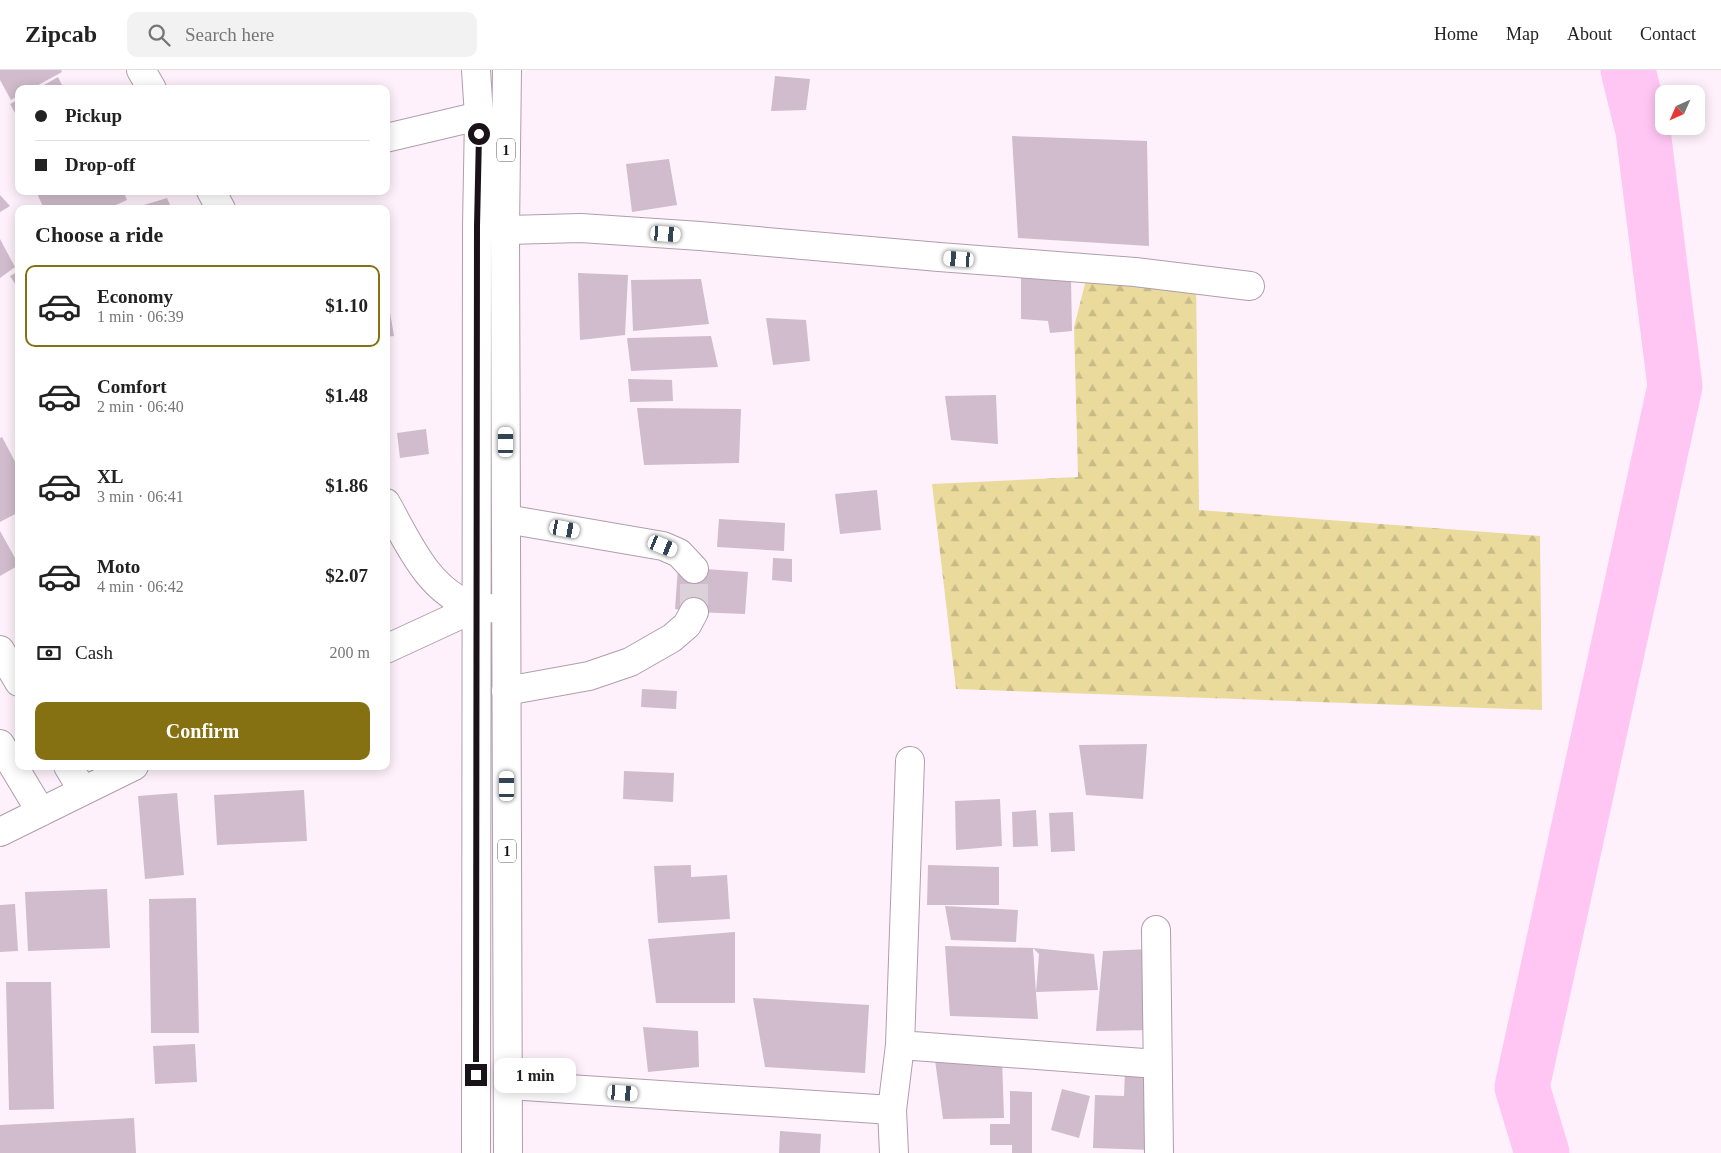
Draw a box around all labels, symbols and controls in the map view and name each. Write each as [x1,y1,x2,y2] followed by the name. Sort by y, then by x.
[127,12,477,57] search box
[25,21,97,47] text: Zipcab
[145,21,173,49] icon: search
[185,24,274,45] text: Search here
[1434,24,1478,44] text: Home
[1506,24,1539,44] text: Map
[1567,24,1612,44] text: About
[1640,24,1696,44] text: Contact
[1655,85,1705,135] north arrow
[1655,85,1705,135] map controls
[65,105,122,126] text: Pickup
[468,123,490,145] route start
[497,138,515,162] road number: 1
[65,154,135,175] text: Drop-off
[35,222,163,247] text: Choose a ride
[650,225,681,243] car
[943,250,974,268] car
[37,284,82,329] icon: car
[97,286,173,307] text: Economy
[325,295,368,316] text: $1.10
[97,308,184,325] text: 1 min · 06:39
[37,374,82,419] icon: car
[97,376,167,397] text: Comfort
[325,385,368,406] text: $1.48
[97,398,184,415] text: 2 min · 06:40
[498,427,513,457] car
[37,464,82,509] icon: car
[97,466,123,487] text: XL
[325,475,368,496] text: $1.86
[97,488,184,505] text: 3 min · 06:41
[548,519,581,539] car
[646,533,679,559] car
[37,554,82,599] icon: car
[97,556,140,577] text: Moto
[325,565,368,586] text: $2.07
[97,578,184,595] text: 4 min · 06:42
[35,639,63,667] icon: cash
[75,642,113,663] text: Cash
[330,644,370,661] text: 200 m
[35,702,370,760] button: Confirm
[499,771,514,801] car
[498,839,516,862] road number: 1
[494,1058,576,1092] callout: 1 min
[465,1064,487,1086] route end
[516,1067,554,1084] text: 1 min
[607,1084,638,1102] car

